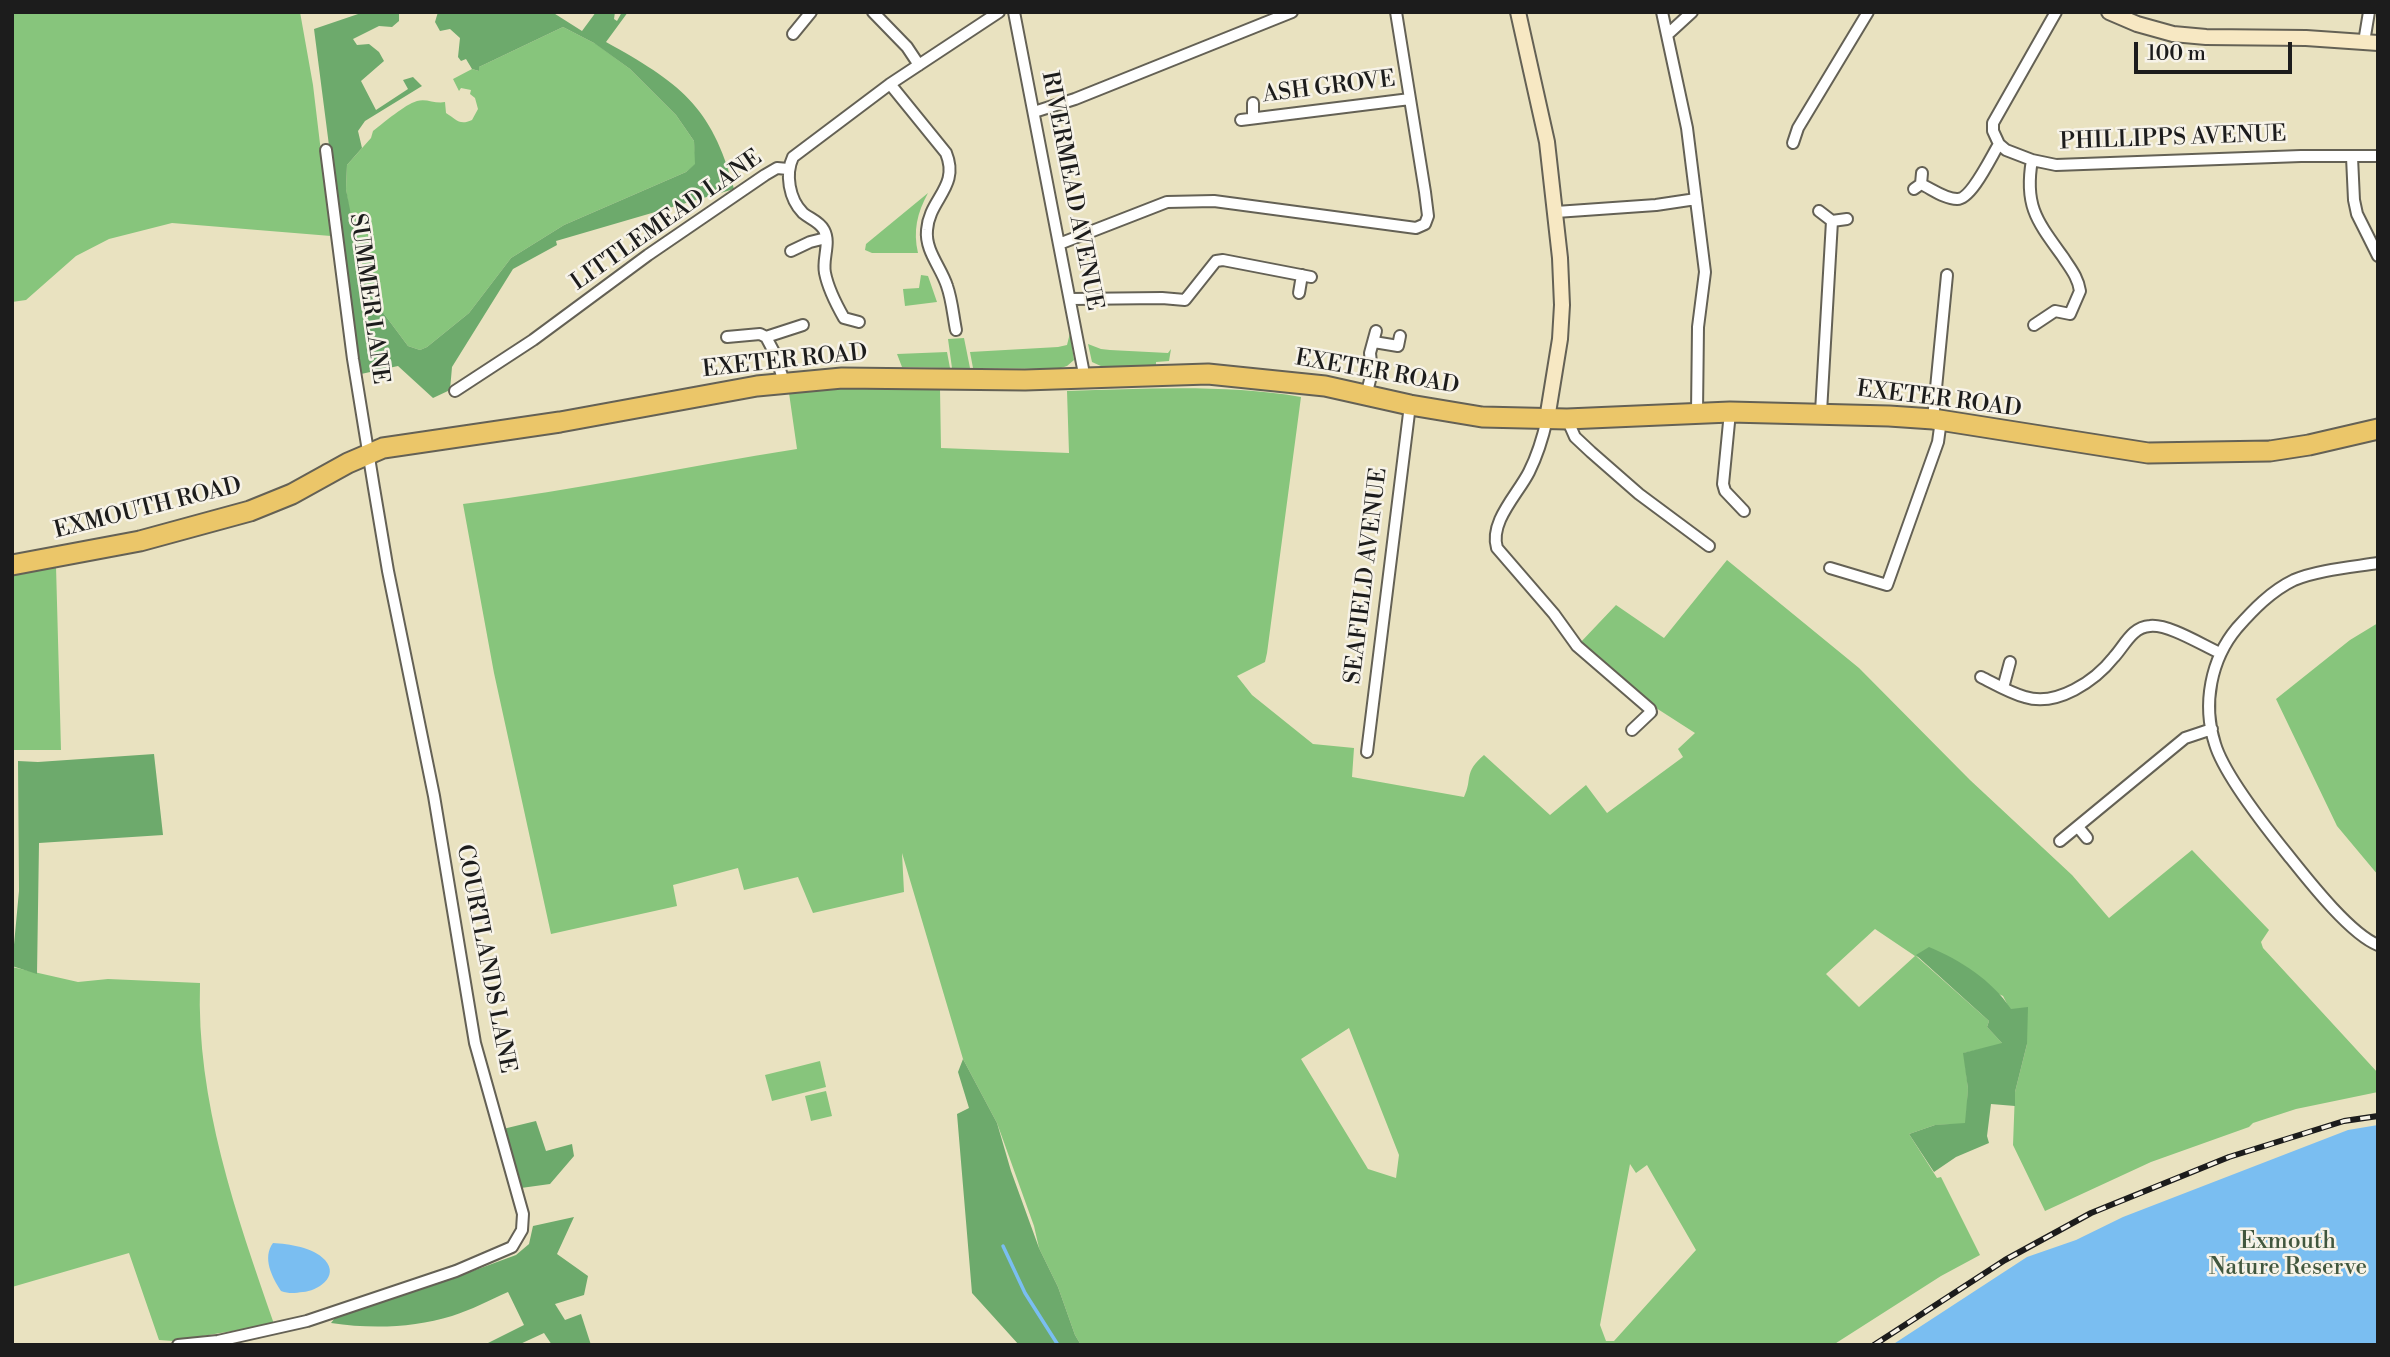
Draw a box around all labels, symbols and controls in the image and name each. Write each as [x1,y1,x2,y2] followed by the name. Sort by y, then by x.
[2138,28,2296,72] scale bar
[2147,41,2206,67] text: 100 m
[1261,66,1397,110] street label: ASH GROVE
[1034,69,1108,313] street label: RIVERMEAD AVENUE
[2059,121,2287,157] street label: PHILLIPPS AVENUE
[566,145,768,297] street label: LITTLEMEAD LANE
[342,212,394,386] street label: SUMMER LANE
[701,340,869,384] street label: EXETER ROAD
[1293,345,1461,401] street label: EXETER ROAD
[1855,376,2023,424] street label: EXETER ROAD
[1340,466,1394,686] street label: SEAFIELD AVENUE
[51,472,245,546] street label: EXMOUTH ROAD
[449,842,521,1076] street label: COURTLANDS LANE
[2209,1228,2367,1282] park label: Exmouth Nature Reserve

